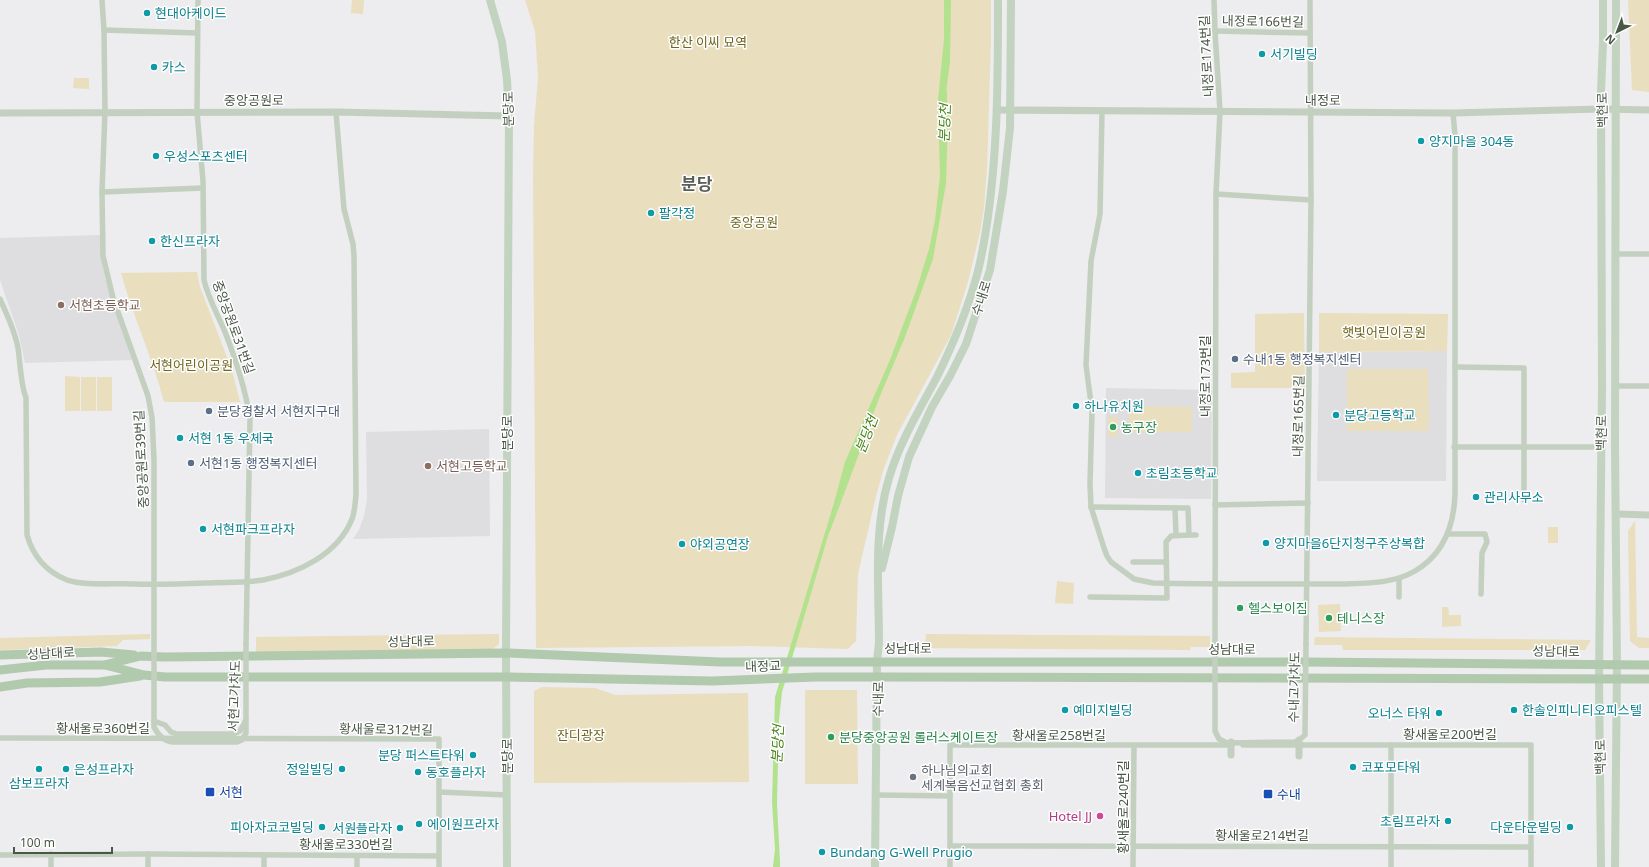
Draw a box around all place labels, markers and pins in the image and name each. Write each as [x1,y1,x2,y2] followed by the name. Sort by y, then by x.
[155,4,227,22] place label: 현대아케이드
[142,8,152,18] marker: 현대아케이드
[1270,45,1318,63] place label: 서기빌딩
[1257,49,1267,59] marker: 서기빌딩
[162,58,186,76] place label: 카스
[149,62,159,72] marker: 카스
[1429,132,1515,150] place label: 양지마을 304동
[1416,136,1426,146] marker: 양지마을 304동
[164,147,248,165] place label: 우성스포츠센터
[151,151,161,161] marker: 우성스포츠센터
[659,204,695,222] place label: 팔각정
[646,208,656,218] marker: 팔각정
[160,232,220,250] place label: 한신프라자
[147,236,157,246] marker: 한신프라자
[69,296,141,314] place label: 서현초등학교
[56,300,66,310] marker: 서현초등학교
[1243,350,1361,368] place label: 수내1동 행정복지센터
[1230,354,1240,364] marker: 수내1동 행정복지센터
[1084,397,1144,415] place label: 하나유치원
[1071,401,1081,411] marker: 하나유치원
[217,402,340,420] place label: 분당경찰서 서현지구대
[204,406,214,416] marker: 분당경찰서 서현지구대
[1344,406,1416,424] place label: 분당고등학교
[1331,410,1341,420] marker: 분당고등학교
[1121,418,1157,436] place label: 농구장
[1108,422,1118,432] marker: 농구장
[188,429,274,447] place label: 서현 1동 우체국
[175,433,185,443] marker: 서현 1동 우체국
[199,454,317,472] place label: 서현1동 행정복지센터
[436,457,508,475] place label: 서현고등학교
[186,458,196,468] marker: 서현1동 행정복지센터
[423,461,433,471] marker: 서현고등학교
[1146,464,1218,482] place label: 초림초등학교
[1133,468,1143,478] marker: 초림초등학교
[1484,488,1544,506] place label: 관리사무소
[1471,492,1481,502] marker: 관리사무소
[211,520,295,538] place label: 서현파크프라자
[198,524,208,534] marker: 서현파크프라자
[1274,534,1425,552] place label: 양지마을6단지청구주상복합
[690,535,750,553] place label: 야외공연장
[1261,538,1271,548] marker: 양지마을6단지청구주상복합
[677,539,687,549] marker: 야외공연장
[1248,599,1308,617] place label: 헬스보이짐
[1235,603,1245,613] marker: 헬스보이짐
[1337,609,1385,627] place label: 테니스장
[1324,613,1334,623] marker: 테니스장
[1073,701,1133,719] place label: 예미지빌딩
[1522,701,1642,719] place label: 한솔인피니티오피스텔
[1368,704,1431,722] place label: 오너스 타워
[1060,705,1070,715] marker: 예미지빌딩
[1509,705,1519,715] marker: 한솔인피니티오피스텔
[1434,708,1444,718] marker: 오너스 타워
[839,728,998,746] place label: 분당중앙공원 롤러스케이트장
[826,732,836,742] marker: 분당중앙공원 롤러스케이트장
[378,746,465,764] place label: 분당 퍼스트타워
[468,750,478,760] marker: 분당 퍼스트타워
[1361,758,1421,776] place label: 코포모타워
[74,760,134,778] place label: 은성프라자
[286,760,334,778] place label: 정일빌딩
[921,761,1044,794] place label: 하나님의교회 세계복음선교협회 총회
[1348,762,1358,772] marker: 코포모타워
[426,763,486,781] place label: 동호플라자
[34,764,44,774] marker: 삼보프라자
[61,764,71,774] marker: 은성프라자
[337,764,347,774] marker: 정일빌딩
[413,767,423,777] marker: 동호플라자
[908,772,918,782] marker: 하나님의교회 세계복음선교협회 총회
[9,774,69,792] place label: 삼보프라자
[219,783,243,801] place label: 서현
[1277,785,1301,803] place label: 수내
[204,786,216,798] marker: 서현
[1262,788,1274,800] marker: 수내
[1049,807,1092,825] place label: Hotel JJ
[1095,811,1105,821] marker: Hotel JJ
[1380,812,1440,830] place label: 초림프라자
[427,815,499,833] place label: 에이원프라자
[1443,816,1453,826] marker: 초림프라자
[230,818,314,836] place label: 피아자코코빌딩
[1490,818,1562,836] place label: 다운타운빌딩
[332,819,392,837] place label: 서원플라자
[414,819,424,829] marker: 에이원프라자
[317,822,327,832] marker: 피아자코코빌딩
[1565,822,1575,832] marker: 다운타운빌딩
[395,823,405,833] marker: 서원플라자
[830,843,973,861] place label: Bundang G-Well Prugio
[817,847,827,857] marker: Bundang G-Well Prugio

